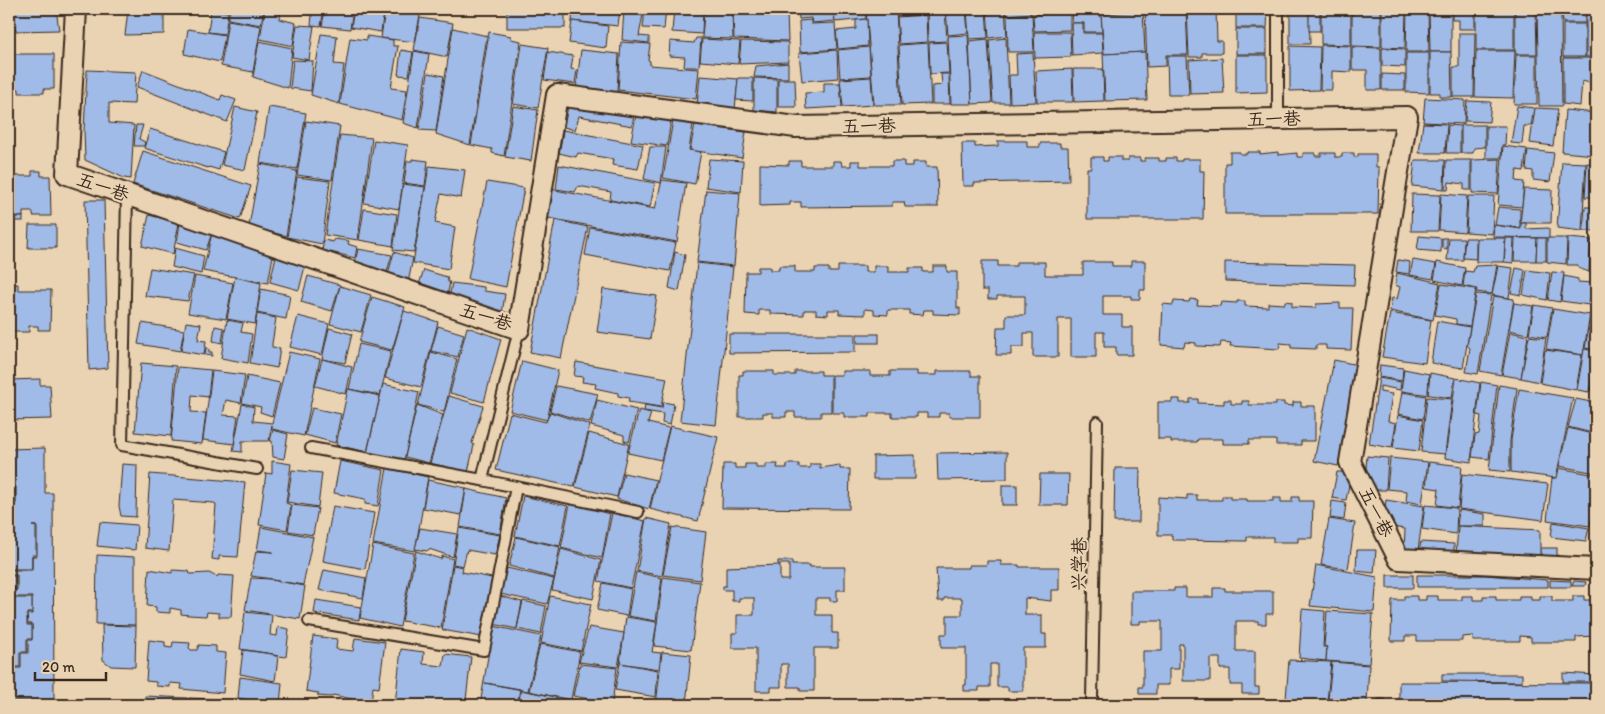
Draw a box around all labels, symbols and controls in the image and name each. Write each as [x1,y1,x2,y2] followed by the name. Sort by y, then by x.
[1247,108,1301,130] street label: 五一巷
[842,115,896,137] street label: 五一巷
[74,168,132,206] street label: 五一巷
[457,299,515,335] street label: 五一巷
[1354,483,1398,541] street label: 五一巷
[1068,537,1090,591] street label: 兴学巷
[35,649,106,681] scale bar
[42,658,76,676] text: 20 m

